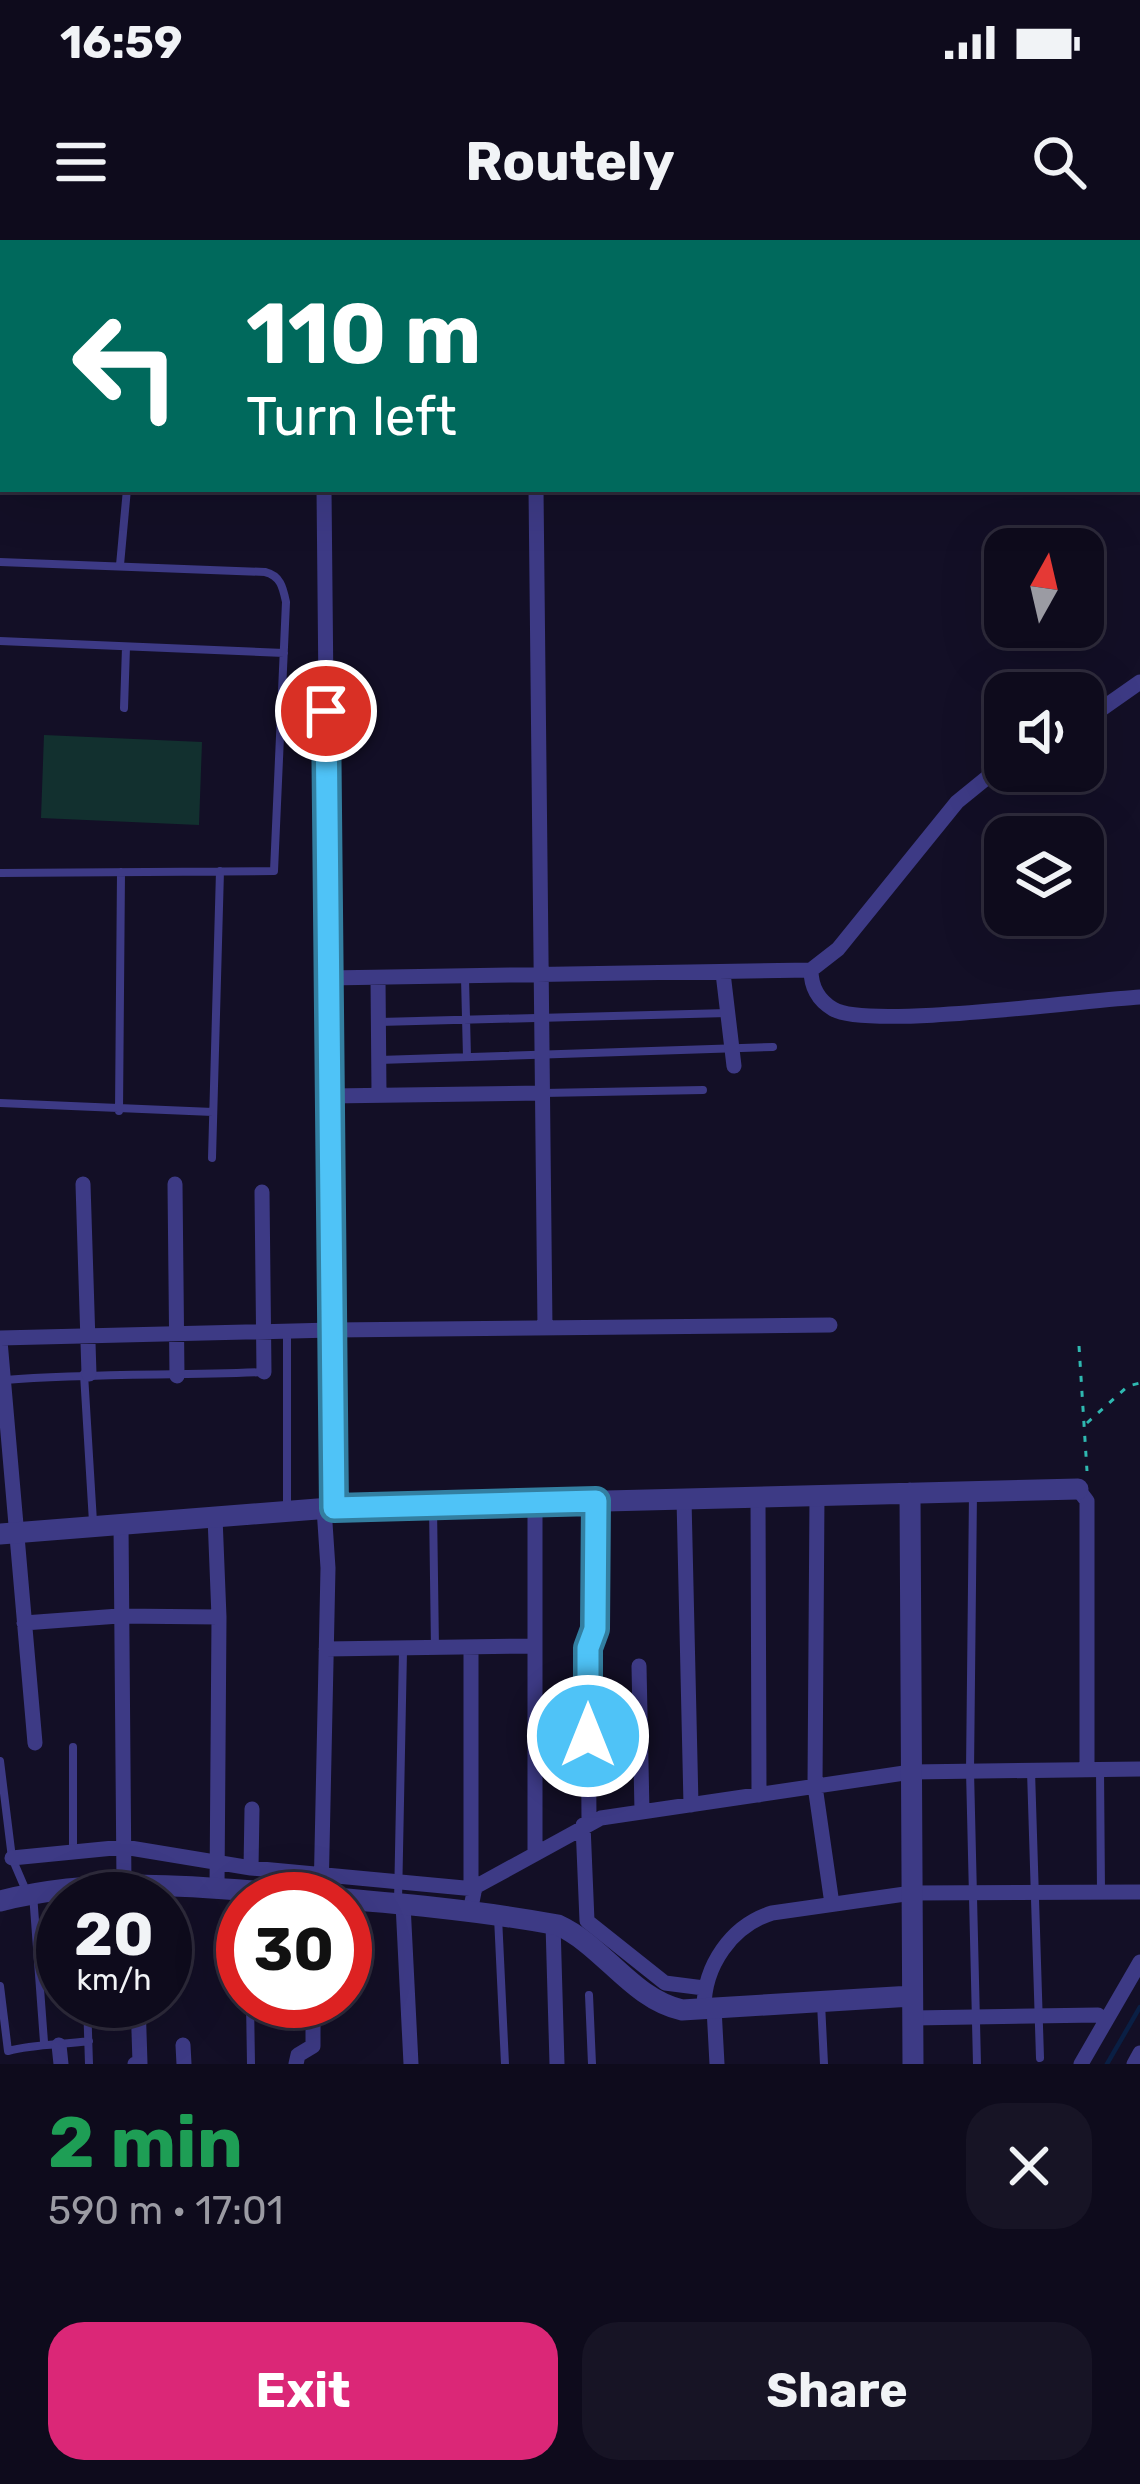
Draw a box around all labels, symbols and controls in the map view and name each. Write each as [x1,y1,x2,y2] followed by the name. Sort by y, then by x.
[60,16,183,69] text: 16:59
[48,129,114,195] icon: menu
[1026,129,1092,195] icon: search
[465,130,675,194] text: Routely
[246,284,481,384] text: 110 m
[48,288,204,444] icon: left
[246,385,457,449] text: Turn left
[984,528,1104,648] north arrow
[984,528,1104,936] map controls
[275,660,377,762] pin
[984,672,1104,792] button: sound
[293,678,359,744] icon: arrive
[984,816,1104,936] button: layers
[525,1673,651,1799] position arrow
[216,1872,372,2028] speed limit sign: 30
[74,1899,154,1970] text: 20
[77,1962,151,1998] text: km/h
[48,2100,243,2185] text: 2 min
[966,2103,1092,2229] button: close
[48,2188,283,2234] text: 590 m · 17:01
[48,2322,558,2460] button: Exit
[582,2322,1092,2460] button: Share

